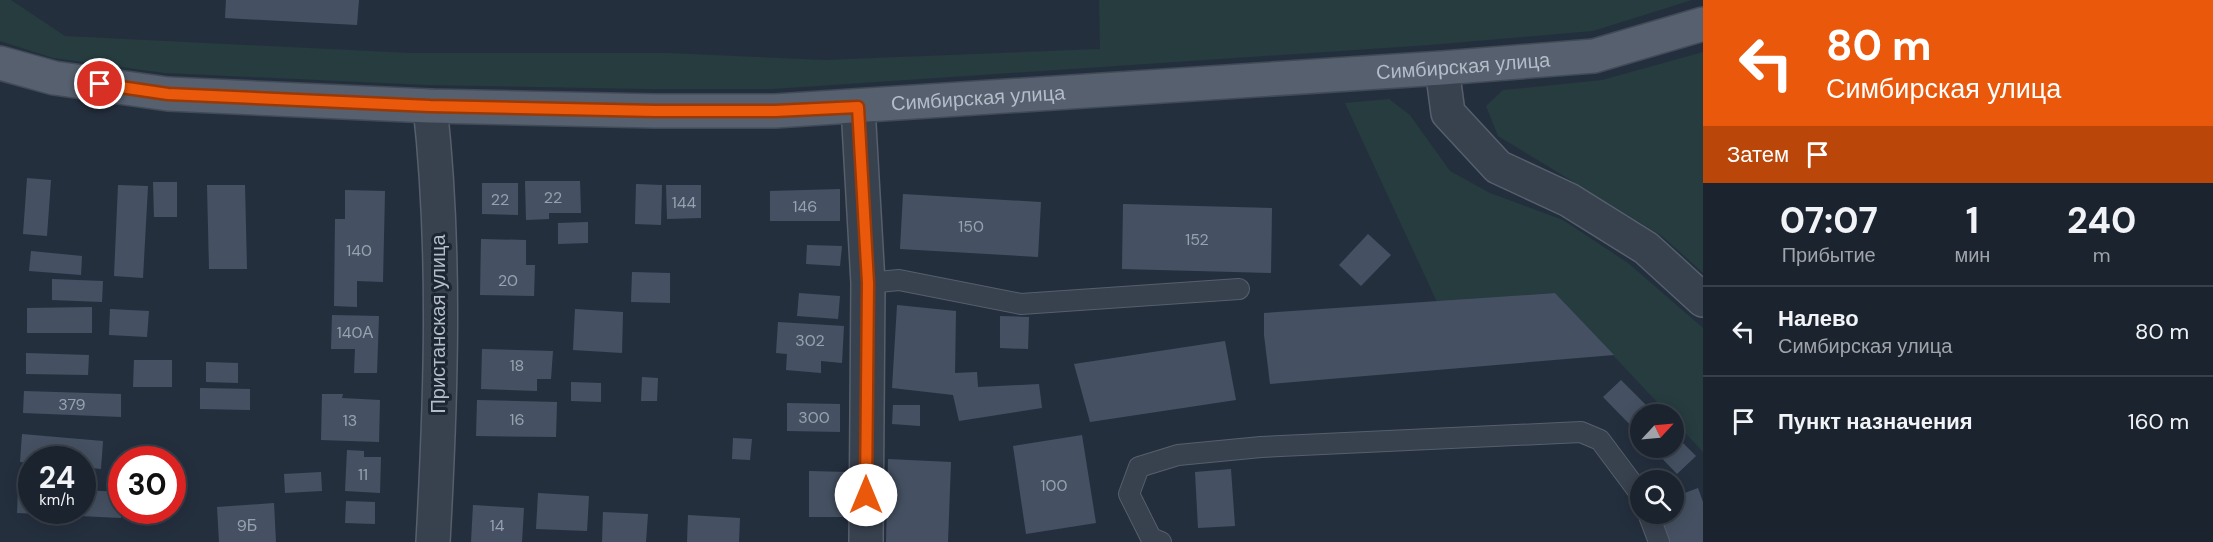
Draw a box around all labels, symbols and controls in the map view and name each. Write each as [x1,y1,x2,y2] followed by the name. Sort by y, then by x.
[1826,18,1932,73] text: 80 m
[1727,24,1805,102] icon: left
[1375,46,1552,85] street label: Симбирская улица
[74,58,125,109] pin
[83,67,116,100] icon: arrive
[1826,71,2061,106] text: Симбирская улица
[890,79,1067,116] street label: Симбирская улица
[1801,138,1834,171] icon: arrive
[1727,140,1789,169] text: Затем
[544,187,562,208] house number: 22
[491,189,509,210] house number: 22
[672,192,696,213] house number: 144
[793,196,817,217] house number: 146
[1780,197,1878,244] text: 07:07
[1966,197,1979,244] text: 1
[2067,197,2136,244] text: 240
[958,216,984,237] house number: 150
[1185,229,1209,250] house number: 152
[425,234,451,414] street label: Пристанская улица
[346,240,372,261] house number: 140
[1782,242,1876,268] text: Прибытие
[1954,242,1990,268] text: мин
[2093,242,2111,268] text: m
[498,270,518,291] house number: 20
[1778,304,1859,333] text: Налево
[1727,315,1760,348] icon: left
[2135,317,2189,346] text: 80 m
[337,322,373,343] house number: 140А
[795,330,825,351] house number: 302
[1778,333,1952,359] text: Симбирская улица
[510,355,524,376] house number: 18
[58,394,86,415] house number: 379
[1630,404,1684,458] north arrow
[1630,404,1684,524] map controls
[1727,405,1760,438] icon: arrive
[798,407,830,428] house number: 300
[1778,407,1973,436] text: Пункт назначения
[2128,407,2189,436] text: 160 m
[509,409,525,430] house number: 16
[343,410,357,431] house number: 13
[108,446,186,524] speed limit sign: 30
[39,458,75,497] text: 24
[834,463,898,527] position arrow
[358,464,368,485] house number: 11
[1630,470,1684,524] button: search
[1041,475,1067,496] house number: 100
[39,490,75,510] text: km/h
[237,515,257,536] house number: 9Б
[490,515,505,536] house number: 14

